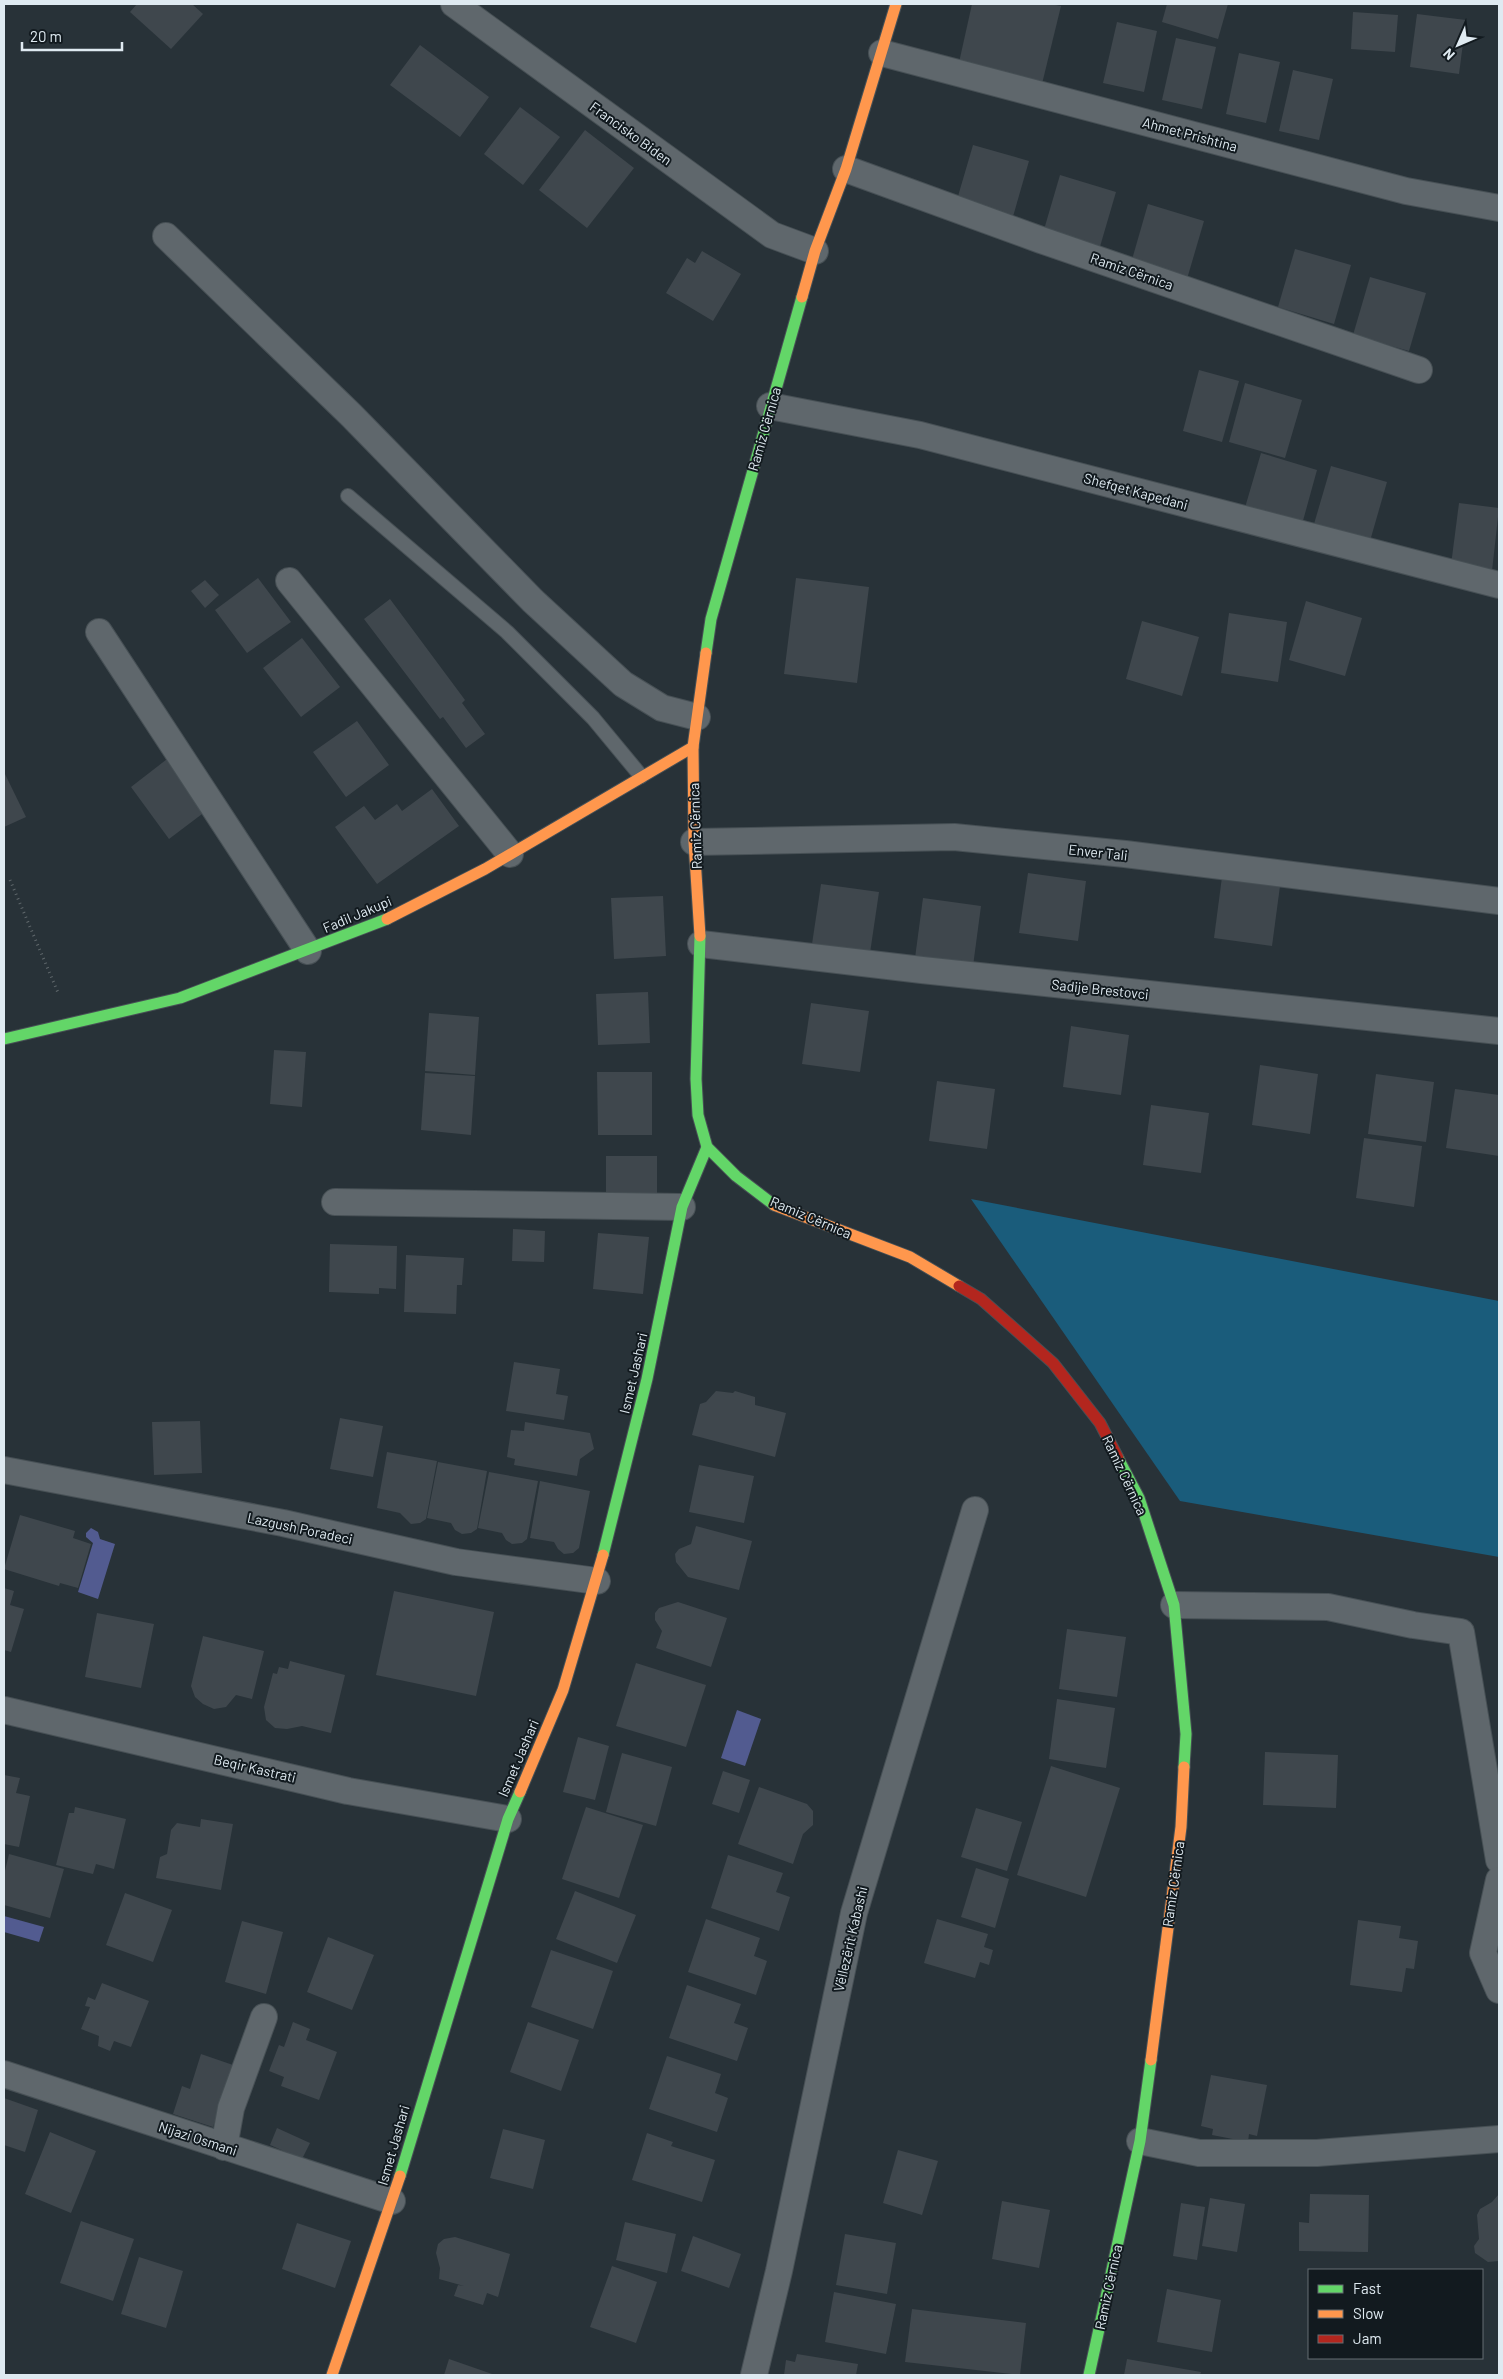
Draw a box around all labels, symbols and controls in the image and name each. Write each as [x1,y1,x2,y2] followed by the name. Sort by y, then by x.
[22,20,122,52] scale bar
[1433,20,1483,70] north arrow
[30,27,62,45] text: 20 m
[1439,45,1458,64] text: N
[587,98,675,168] street label: Francisko Biden
[1141,113,1239,155] street label: Ahmet Prishtina
[1088,249,1176,293] street label: Ramiz Cërnica
[744,385,784,473] street label: Ramiz Cërnica
[1082,469,1190,513] street label: Shefqet Kapedani
[685,782,705,870] street label: Ramiz Cërnica
[1068,840,1128,864] street label: Enver Tali
[320,892,394,936] street label: Fadil Jakupi
[1051,975,1149,1003] street label: Sadije Brestovci
[768,1192,854,1242] street label: Ramiz Cërnica
[615,1331,651,1415] street label: Ismet Jashari
[1099,1432,1151,1518] street label: Ramiz Cërnica
[246,1509,354,1547] street label: Lazgush Poradeci
[494,1717,542,1799] street label: Ismet Jashari
[212,1750,298,1786] street label: Beqir Kastrati
[1159,1840,1187,1928] street label: Ramiz Cërnica
[830,1885,870,1993] street label: Vëllezërit Kabashi
[373,2103,413,2187] street label: Ismet Jashari
[157,2117,239,2159] street label: Nijazi Osmani
[1091,2243,1125,2331] street label: Ramiz Cërnica
[1308,2269,1483,2359] legend
[1353,2279,1381,2297] text: Fast
[1353,2304,1384,2322] text: Slow
[1353,2329,1382,2347] text: Jam

